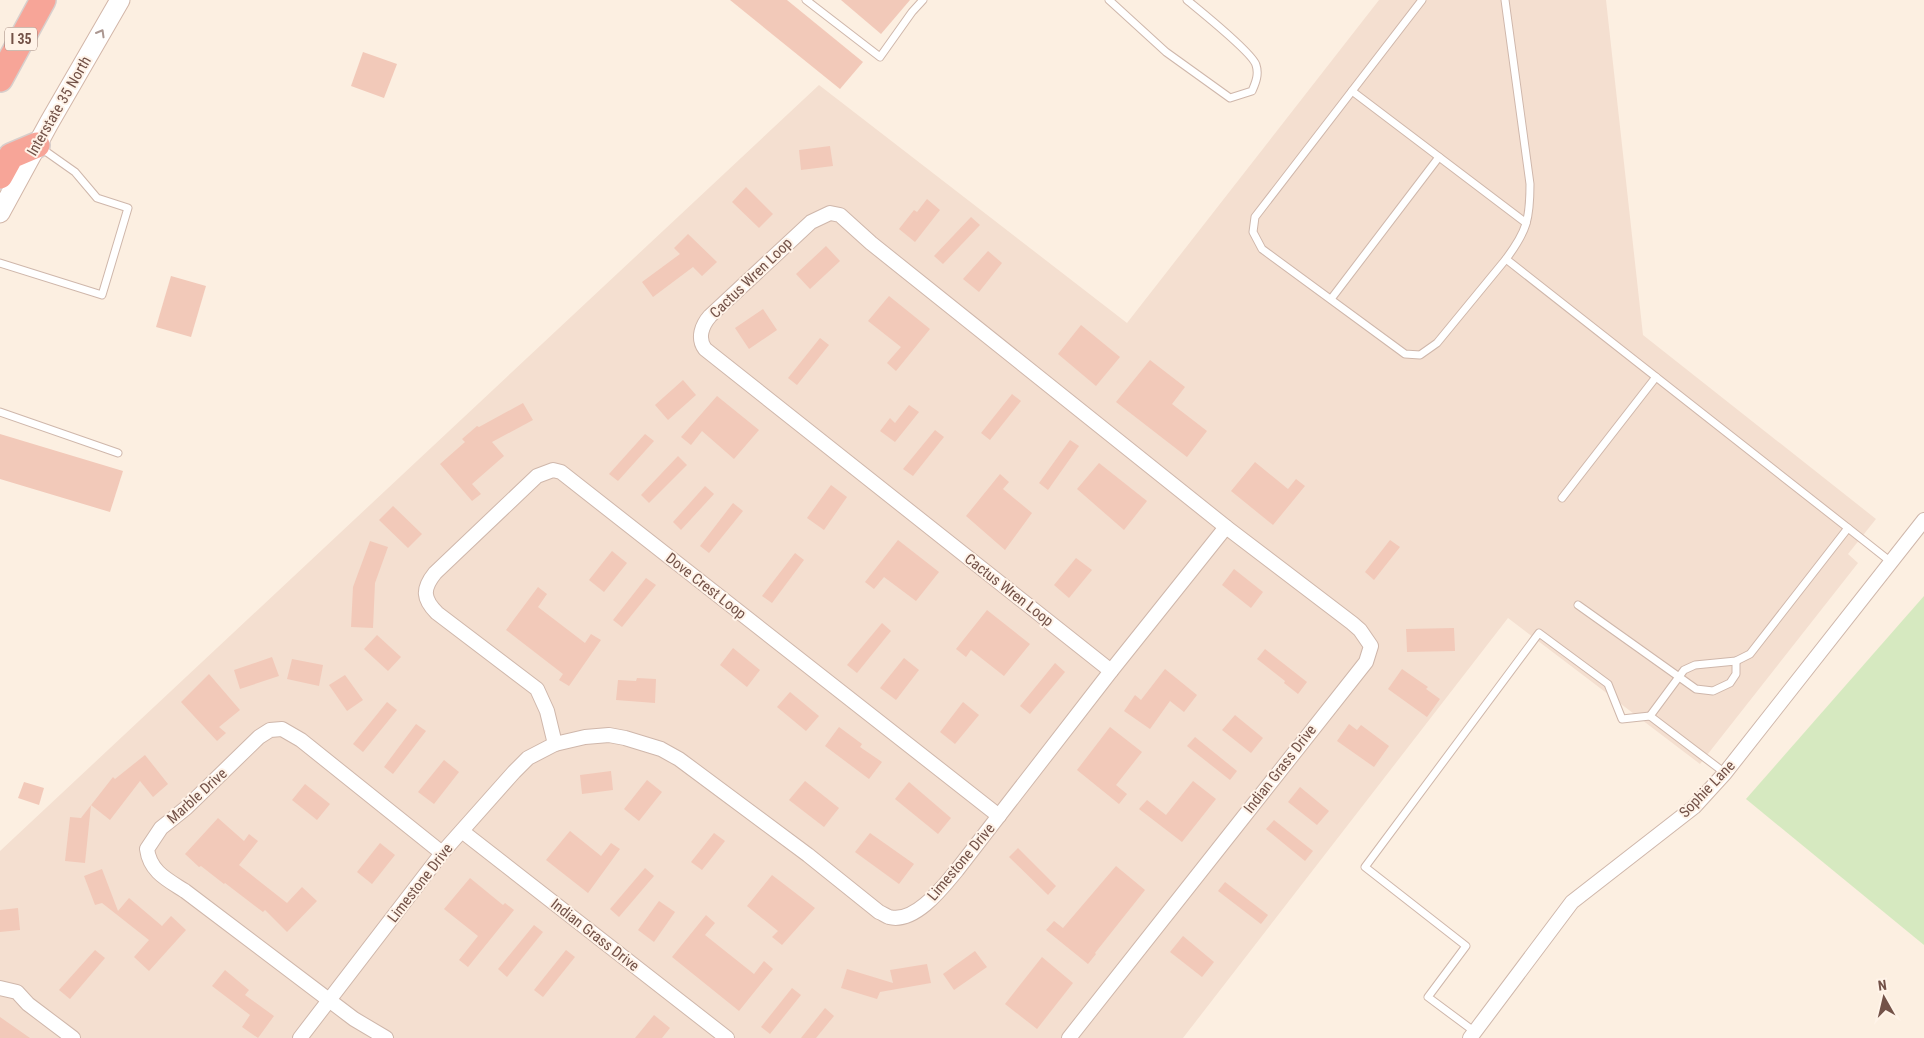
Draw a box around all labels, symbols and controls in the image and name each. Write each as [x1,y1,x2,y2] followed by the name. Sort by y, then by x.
[5,28,37,50] road number: I 35
[95,29,105,38] one-way arrow
[23,53,95,159] street label: Interstate 35 North
[706,234,796,322] street label: Cactus Wren Loop
[662,549,750,623] street label: Dove Crest Loop
[961,550,1057,630] street label: Cactus Wren Loop
[1240,721,1320,817] street label: Indian Grass Drive
[1675,757,1739,821] street label: Sophie Lane
[163,764,231,828] street label: Marble Drive
[923,820,999,904] street label: Limestone Drive
[384,840,456,926] street label: Limestone Drive
[547,895,643,975] street label: Indian Grass Drive
[1859,973,1909,1023] north arrow
[1877,977,1888,994] text: N

